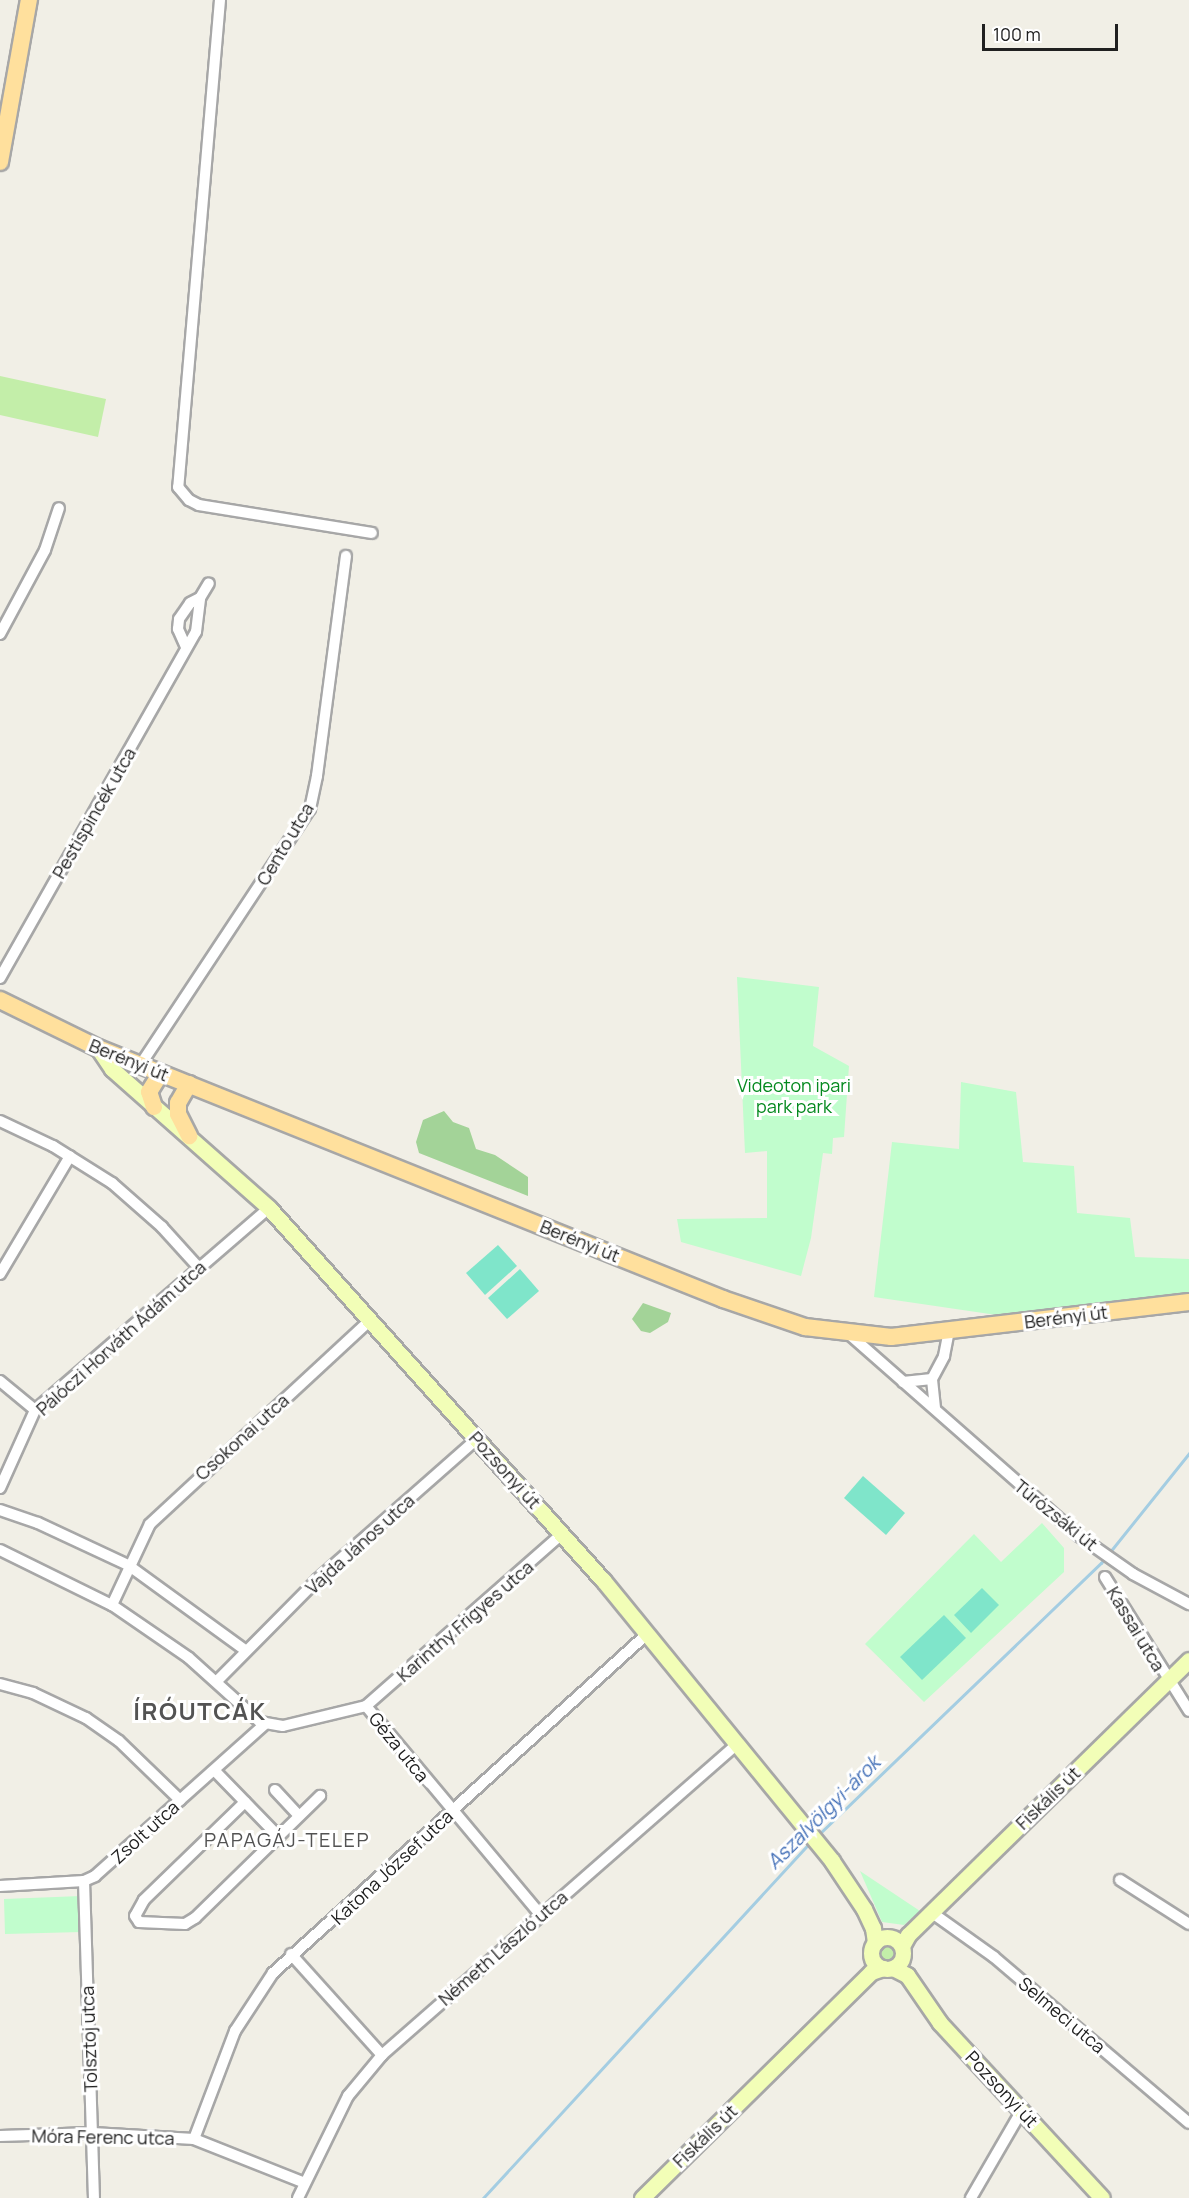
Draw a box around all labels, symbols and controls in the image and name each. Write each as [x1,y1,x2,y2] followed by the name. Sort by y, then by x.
[985,12,1122,50] scale bar
[993,22,1041,46] text: 100 m
[48,744,140,882] street label: Pestispincék utca
[252,799,318,889] street label: Cento utca
[86,1034,172,1086] street label: Berényi út
[737,1075,851,1118] park label: Videoton ipari park park
[537,1215,623,1267] street label: Berényi út
[32,1256,210,1420] street label: Pálóczi Horváth Ádám utca
[1023,1301,1109,1333] street label: Berényi út
[191,1389,293,1485] street label: Csokonai utca
[465,1427,545,1513] street label: Pozsonyi út
[1010,1475,1102,1555] street label: Túrózsáki út
[301,1490,419,1598] street label: Vajda János utca
[392,1556,538,1686] street label: Karinthy Frigyes utca
[1102,1583,1170,1675] street label: Kassai utca
[133,1697,267,1725] district label: ÍRÓUTCÁK
[364,1708,434,1786] street label: Géza utca
[761,1750,885,1874] water label: Aszalvölgyi-árok
[1011,1762,1085,1834] street label: Fiskális út
[107,1796,183,1868] street label: Zsolt utca
[327,1805,457,1929] street label: Katona József utca
[203,1827,371,1851] district label: PAPAGÁJ-TELEP
[434,1886,572,2010] street label: Németh László utca
[1014,1973,1110,2057] street label: Selmeci utca
[76,1986,102,2092] street label: Tolsztoj utca
[961,2046,1043,2132] street label: Pozsonyi út
[668,2100,742,2172] street label: Fiskális út
[31,2125,175,2149] street label: Móra Ferenc utca

